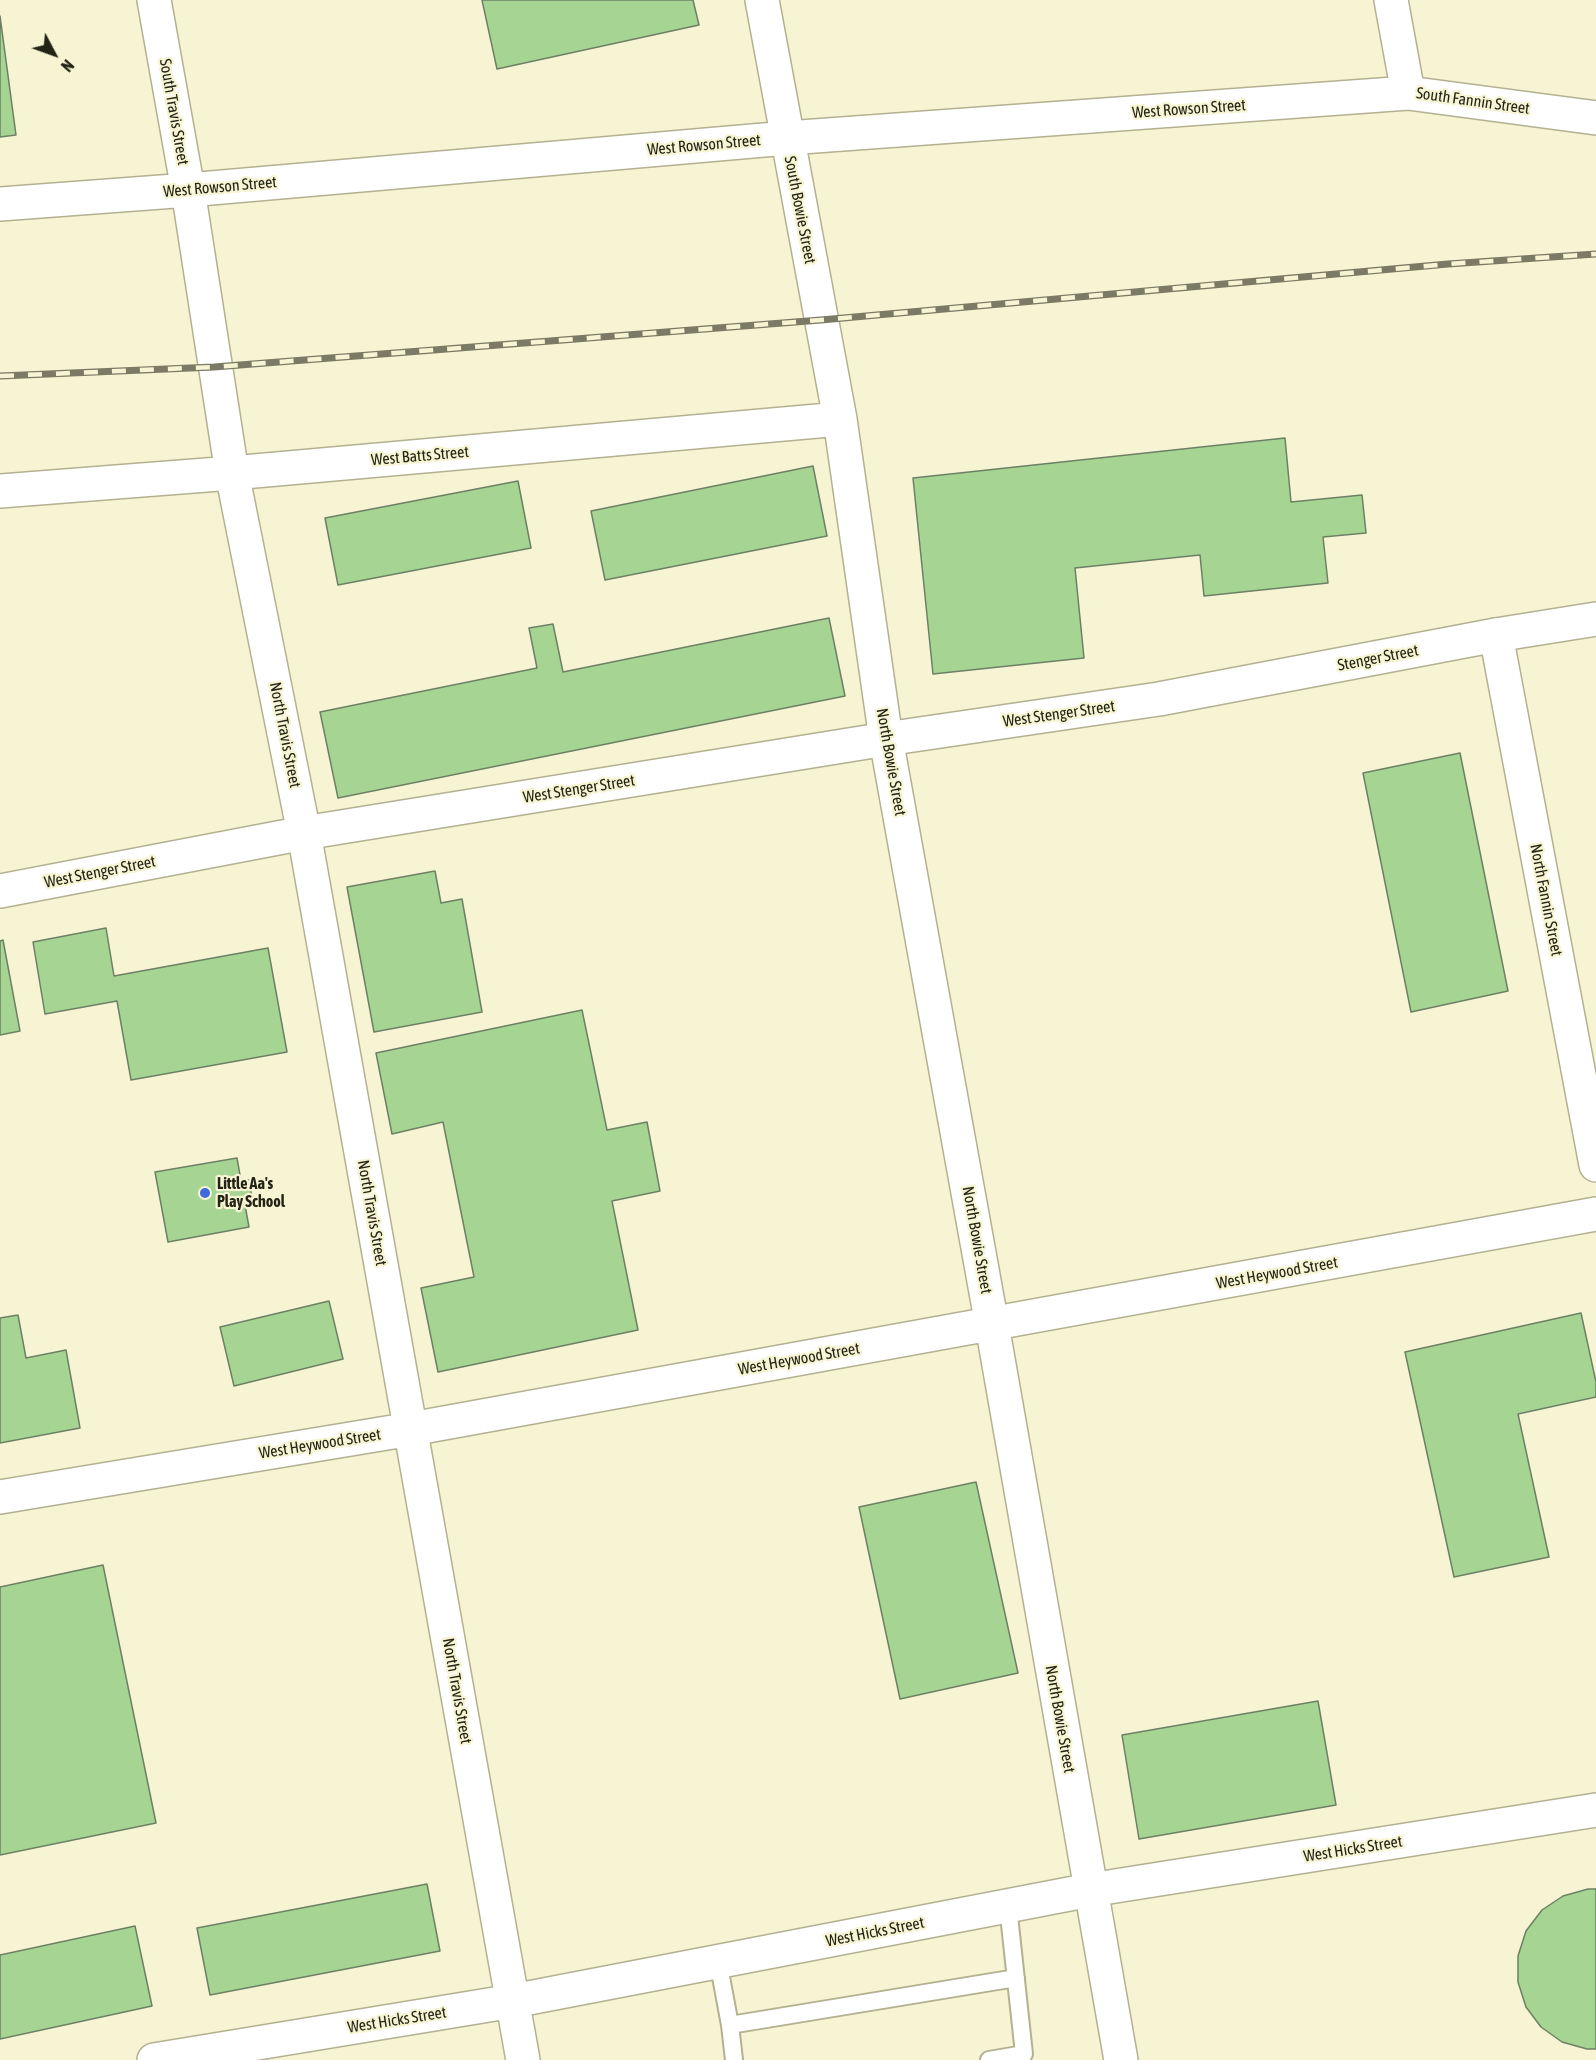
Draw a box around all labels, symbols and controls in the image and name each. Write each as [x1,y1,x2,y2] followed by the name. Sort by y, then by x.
[24,24,84,84] north arrow
[58,56,77,75] text: N
[155,57,193,167] street label: South Travis Street
[1415,84,1531,118] street label: South Fannin Street
[1131,95,1247,123] street label: West Rowson Street
[646,130,762,160] street label: West Rowson Street
[780,155,820,265] street label: South Bowie Street
[162,172,278,202] street label: West Rowson Street
[370,442,470,470] street label: West Batts Street
[1336,641,1420,675] street label: Stenger Street
[265,681,305,789] street label: North Travis Street
[1002,697,1116,731] street label: West Stenger Street
[872,707,910,817] street label: North Bowie Street
[522,771,636,807] street label: West Stenger Street
[1526,842,1566,958] street label: North Fannin Street
[43,852,157,892] street label: West Stenger Street
[353,1159,391,1267] street label: North Travis Street
[217,1174,285,1212] place label: Little Aa's Play School
[958,1185,996,1295] street label: North Bowie Street
[198,1186,212,1200] marker: Little Aa's Play School
[1215,1253,1339,1293] street label: West Heywood Street
[737,1339,861,1379] street label: West Heywood Street
[258,1425,382,1463] street label: West Heywood Street
[438,1637,476,1745] street label: North Travis Street
[1041,1664,1079,1774] street label: North Bowie Street
[1302,1832,1404,1866] street label: West Hicks Street
[824,1913,926,1951] street label: West Hicks Street
[346,2003,448,2037] street label: West Hicks Street

